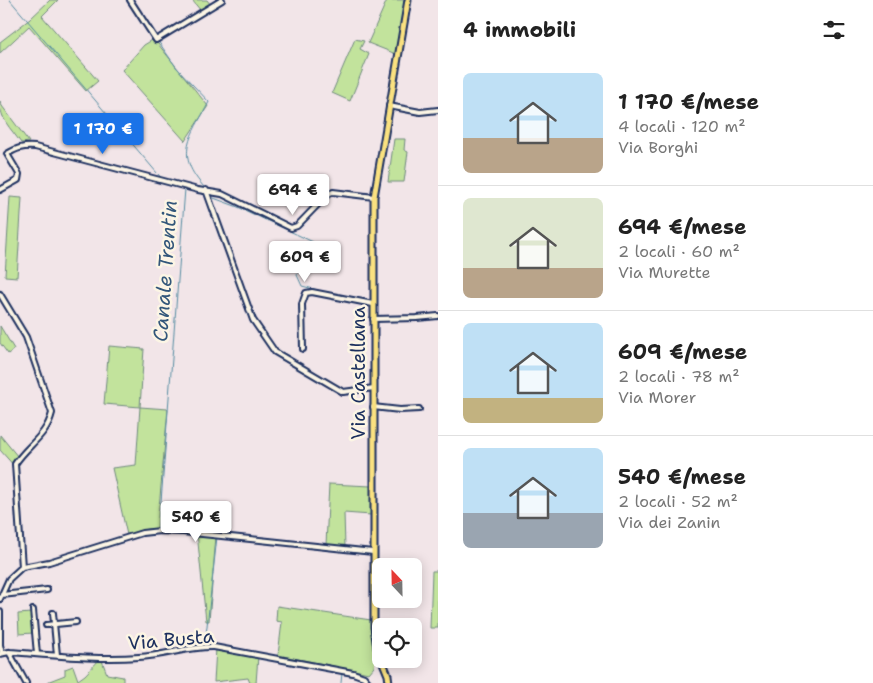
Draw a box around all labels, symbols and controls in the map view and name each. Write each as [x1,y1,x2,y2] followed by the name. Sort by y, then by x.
[463,16,576,44] text: 4 immobili
[820,16,848,44] icon: filters
[618,88,759,116] text: 1 170 €/mese
[503,93,563,153] icon: home
[57,112,149,155] pin: 1 170 €
[618,116,746,137] text: 4 locali · 120 m²
[74,118,132,139] text: 1 170 €
[618,137,698,158] text: Via Borghi
[258,174,328,216] pin: 694 €
[268,179,318,200] text: 694 €
[147,199,183,343] water label: Canale Trentin
[618,213,747,241] text: 694 €/mese
[503,218,563,278] icon: home
[270,240,340,283] pin: 609 €
[618,241,740,262] text: 2 locali · 60 m²
[280,246,330,267] text: 609 €
[618,262,711,283] text: Via Murette
[346,306,371,440] street label: Via Castellana
[618,338,747,366] text: 609 €/mese
[503,343,563,403] icon: home
[618,366,740,387] text: 2 locali · 78 m²
[618,387,696,408] text: Via Morer
[618,463,746,491] text: 540 €/mese
[503,468,563,528] icon: home
[618,491,738,512] text: 2 locali · 52 m²
[161,500,231,543] pin: 540 €
[172,506,220,527] text: 540 €
[618,512,720,533] text: Via dei Zanin
[372,558,422,608] north arrow
[372,558,422,668] map controls
[372,618,422,668] button: locate
[127,623,216,656] street label: Via Busta

